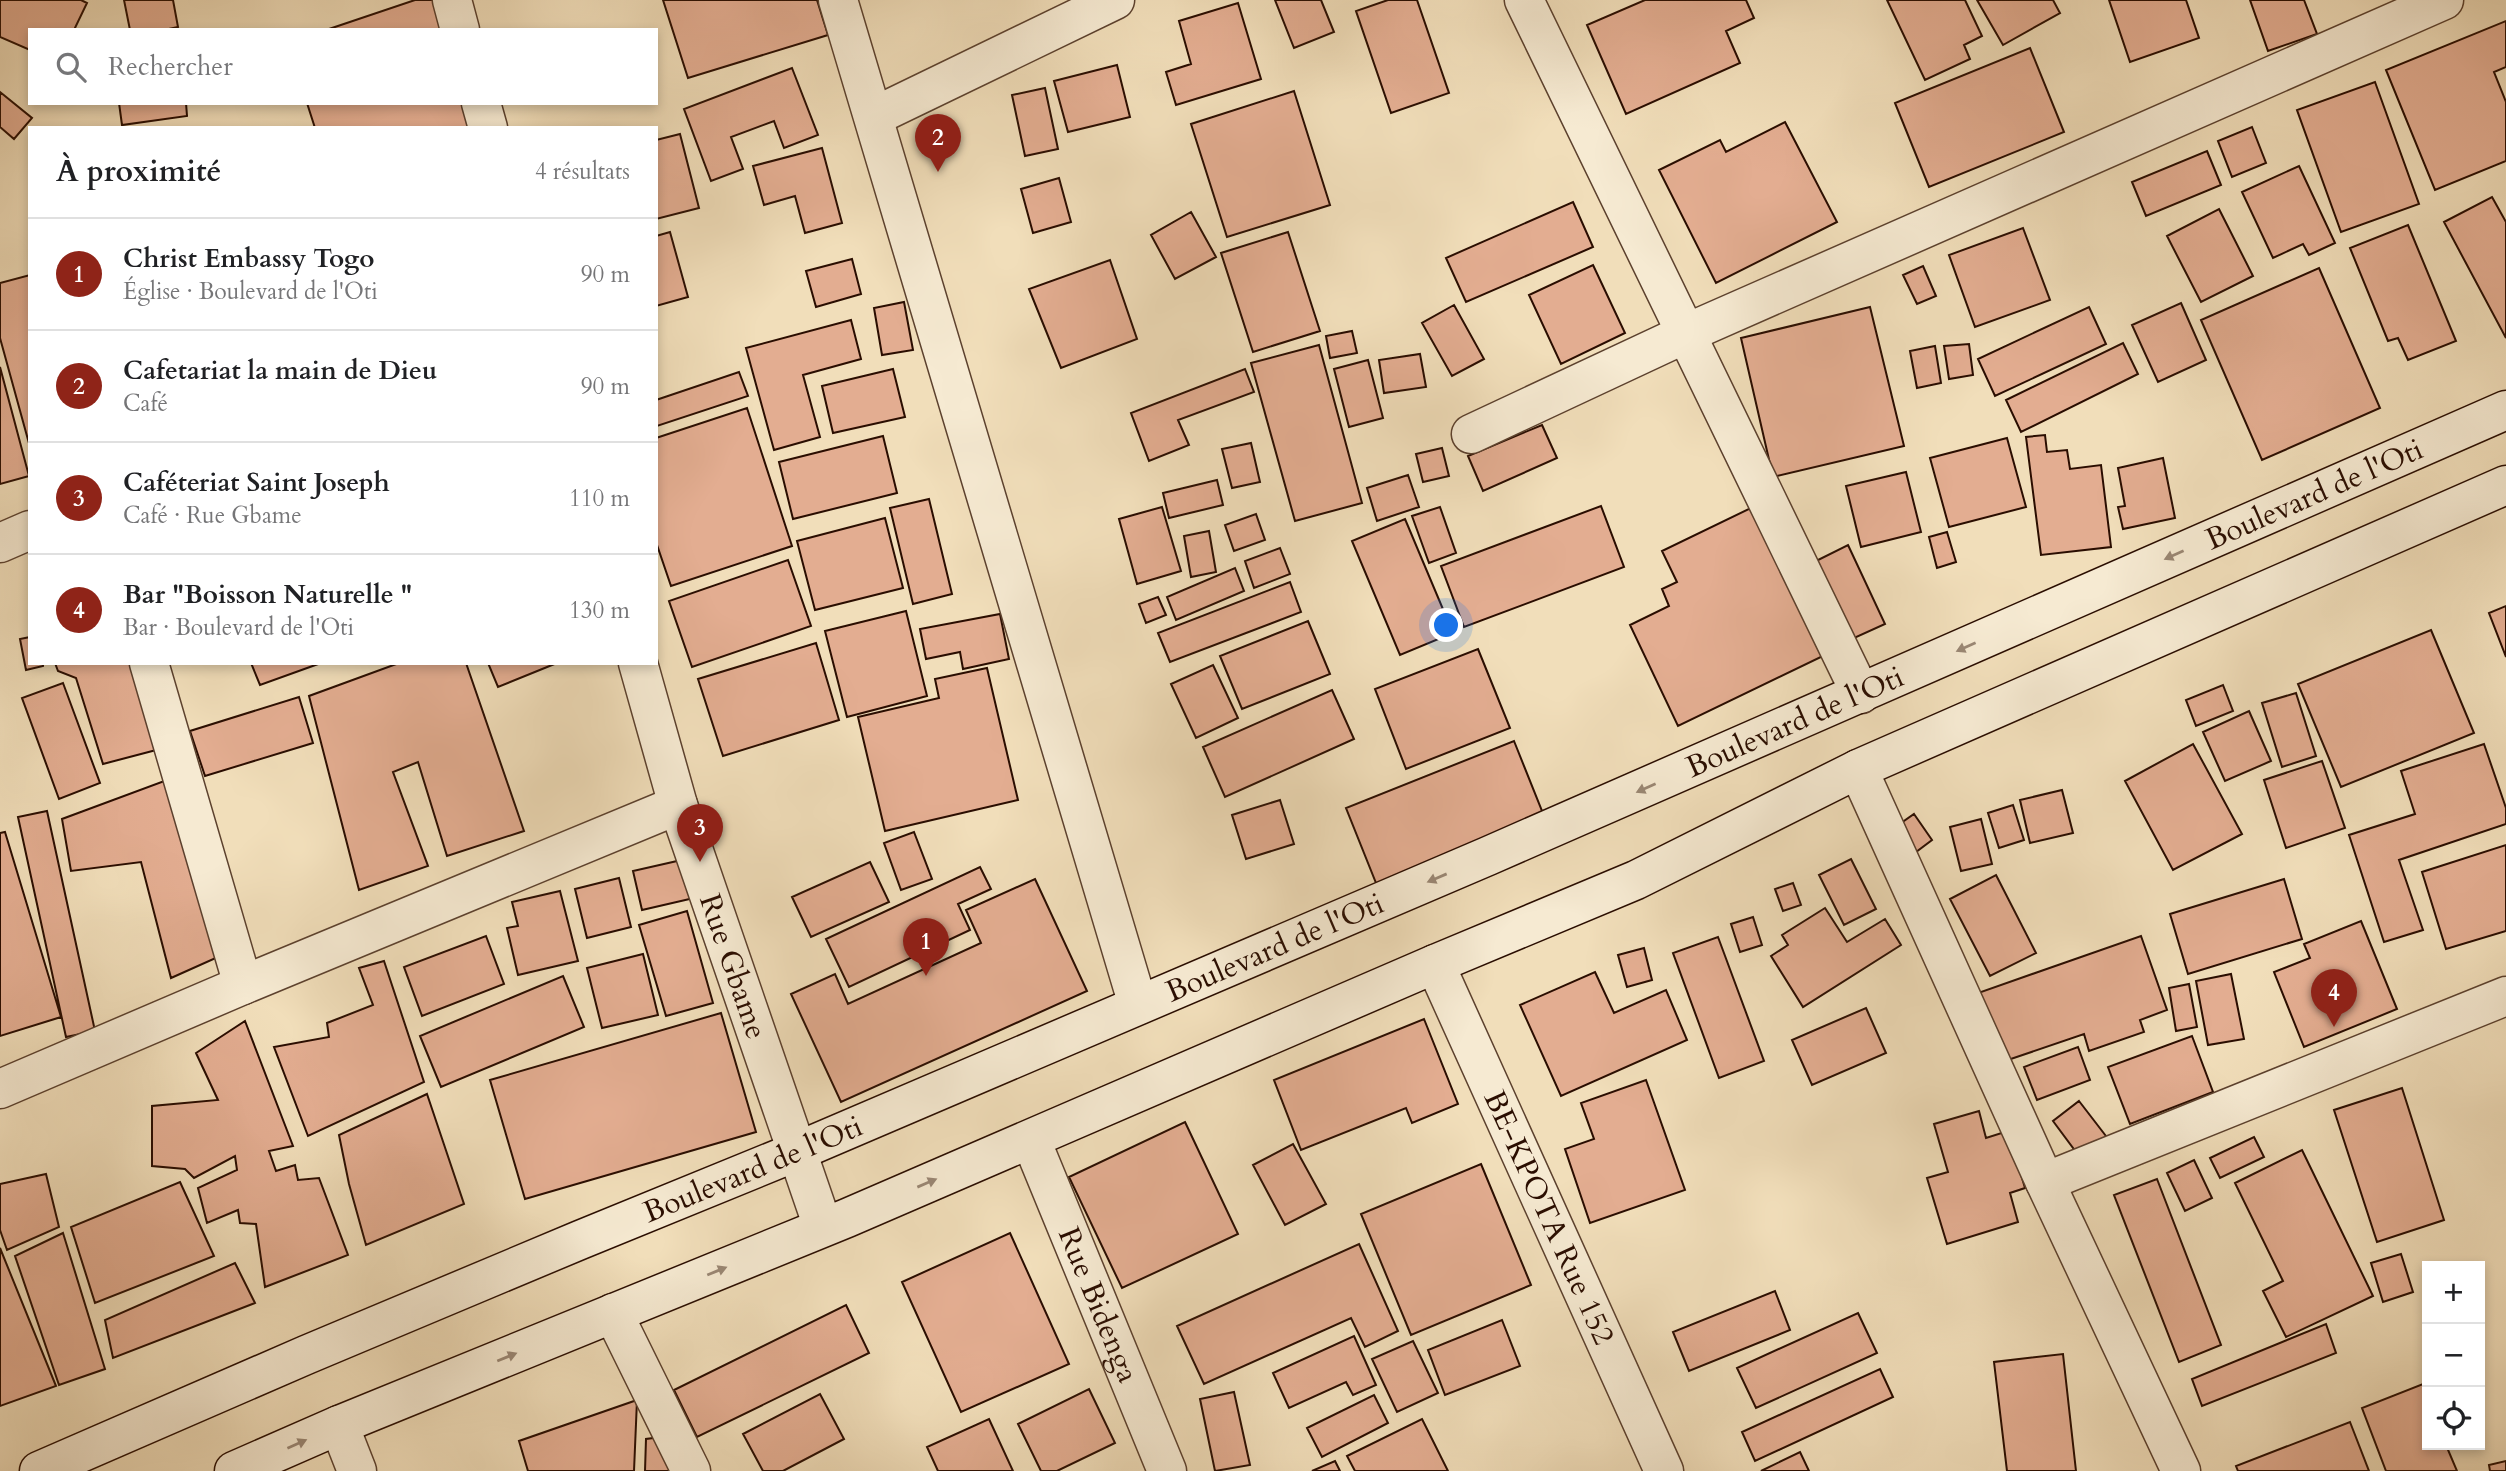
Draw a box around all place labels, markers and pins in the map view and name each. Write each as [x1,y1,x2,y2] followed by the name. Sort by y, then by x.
[915,114,961,172] pin: 2
[677,804,723,862] pin: 3
[903,918,949,976] pin: 1
[2311,969,2357,1027] pin: 4

